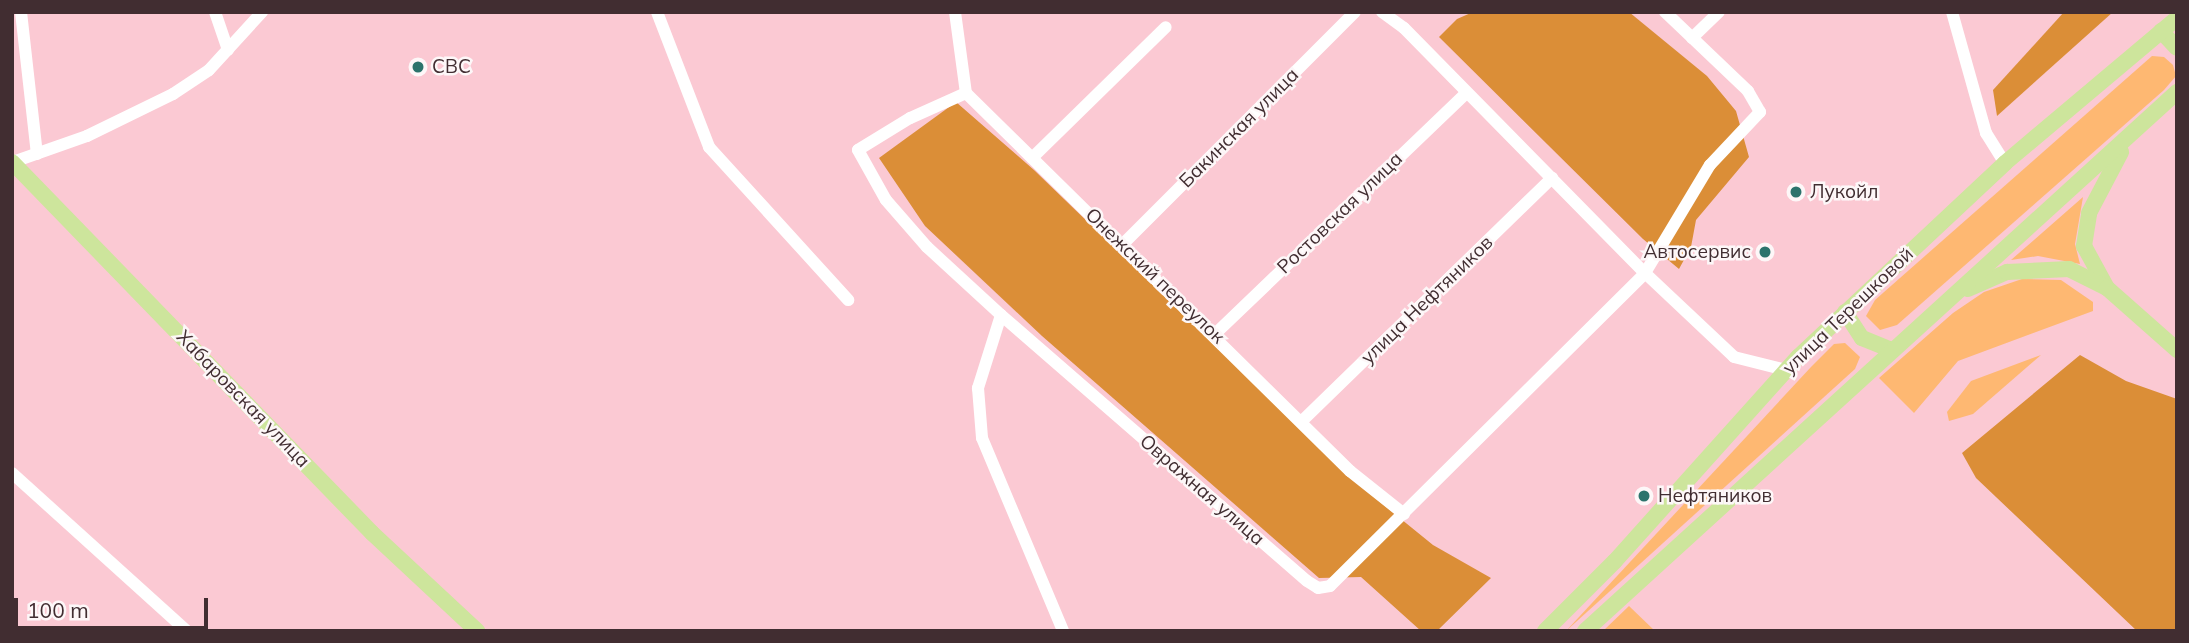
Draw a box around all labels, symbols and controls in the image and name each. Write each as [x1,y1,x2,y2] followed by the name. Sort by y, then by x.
[432,56,471,78] place label: СВС
[410,59,426,75] marker: СВС
[1175,64,1303,192] street label: Бакинская улица
[1273,147,1407,279] street label: Ростовская улица
[1810,181,1878,203] place label: Лукойл
[1788,184,1804,200] marker: Лукойл
[1080,203,1230,349] street label: Онежский переулок
[1356,231,1498,369] street label: улица Нефтяников
[1643,241,1751,263] place label: Автосервис
[1778,243,1918,379] street label: улица Терешковой
[1757,244,1773,260] marker: Автосервис
[172,326,314,472] street label: Хабаровская улица
[1135,430,1269,550] street label: Овражная улица
[1658,485,1772,507] place label: Нефтяников
[1636,488,1652,504] marker: Нефтяников
[18,584,212,628] scale bar
[27,597,89,623] text: 100 m

